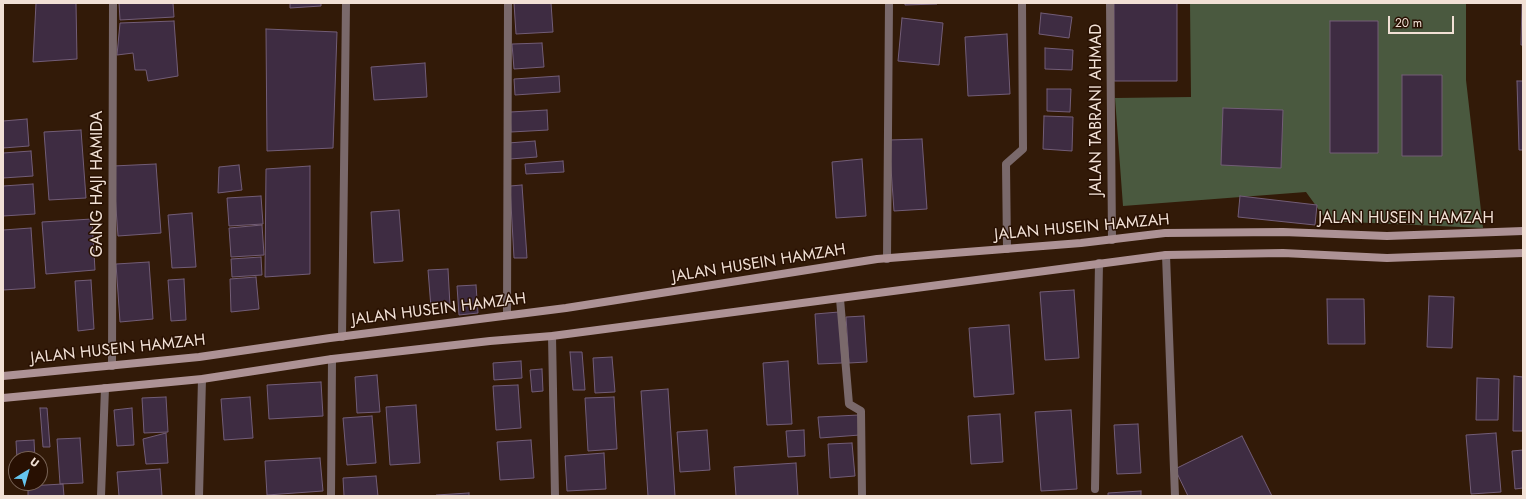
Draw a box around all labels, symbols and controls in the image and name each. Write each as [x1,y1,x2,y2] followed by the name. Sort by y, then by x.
[1390,8,1456,34] scale bar
[1395,14,1422,32] text: 20 m
[1087,24,1107,196] street label: JALAN TABRANI AHMAD
[88,111,108,257] street label: GANG HAJI HAMIDA
[1318,209,1494,229] street label: JALAN HUSEIN HAMZAH
[994,211,1170,245] street label: JALAN HUSEIN HAMZAH
[671,241,847,287] street label: JALAN HUSEIN HAMZAH
[351,290,527,330] street label: JALAN HUSEIN HAMZAH
[30,331,206,369] street label: JALAN HUSEIN HAMZAH
[8,451,48,491] north arrow
[27,454,43,471] text: U

